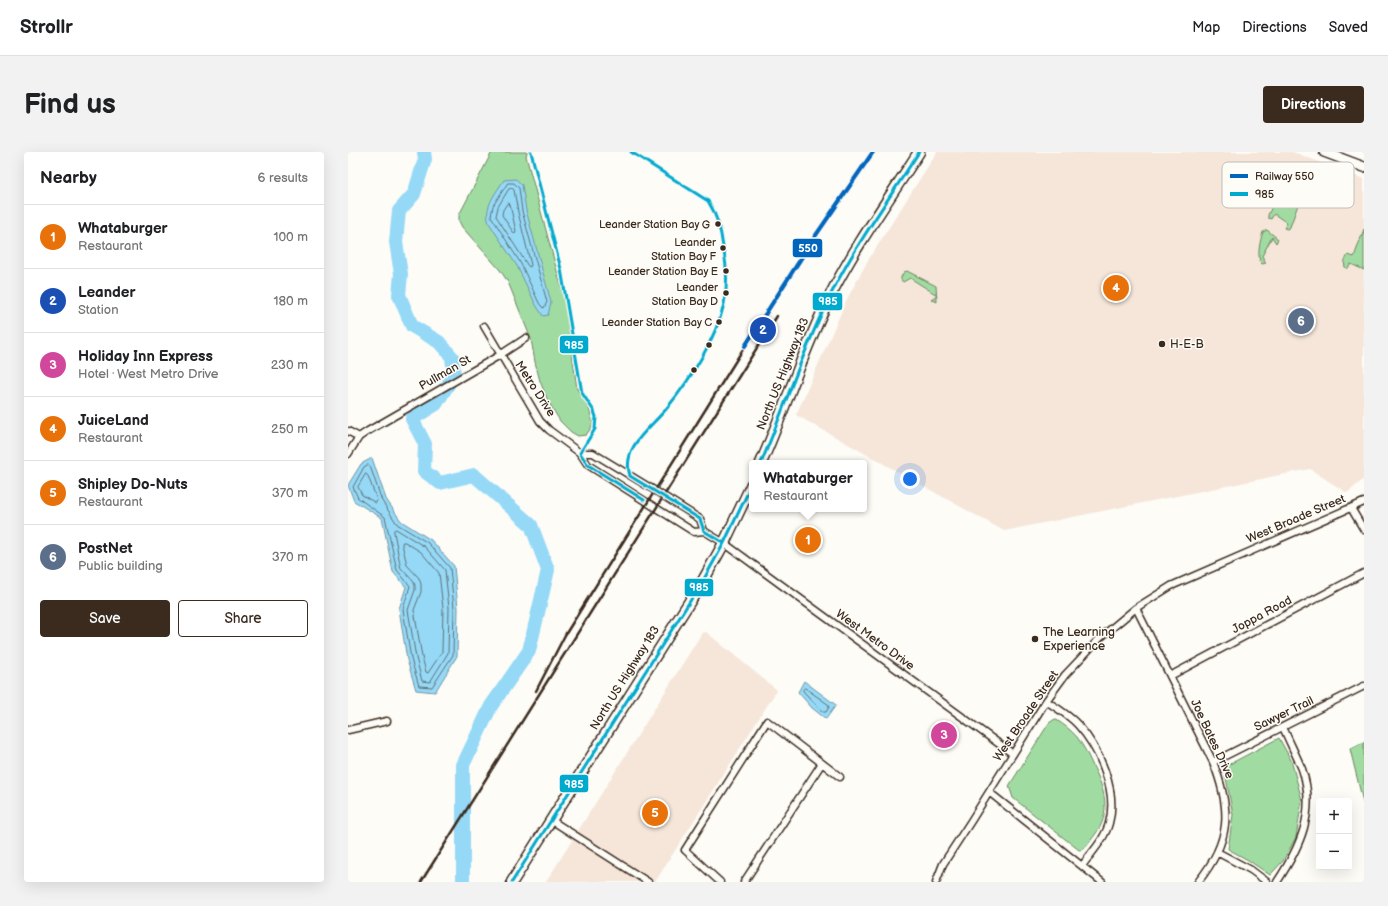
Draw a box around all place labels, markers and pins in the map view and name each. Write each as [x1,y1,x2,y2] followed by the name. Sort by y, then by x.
[599,218,710,231] place label: Leander Station Bay G
[713,219,723,229] marker: Leander Station Bay G
[651,236,717,263] place label: Leander Station Bay F
[718,243,728,253] marker: Leander Station Bay F
[608,265,718,278] place label: Leander Station Bay E
[721,266,731,276] marker: Leander Station Bay E
[1103,273,1129,303] pin: 4
[652,281,719,308] place label: Leander Station Bay D
[721,288,731,298] marker: Leander Station Bay D
[1288,306,1314,336] pin: 6
[750,315,776,345] pin: 2
[601,316,712,329] place label: Leander Station Bay C
[714,317,724,327] marker: Leander Station Bay C
[1170,337,1204,352] place label: H-E-B
[1157,339,1167,349] marker: H-E-B
[704,340,714,350] unlabelled marker
[689,365,699,375] unlabelled marker
[795,525,821,555] pin: 1
[1043,625,1115,654] place label: The Learning Experience
[1030,634,1040,644] marker: The Learning Experience
[931,720,957,750] pin: 3
[642,798,668,828] pin: 5

